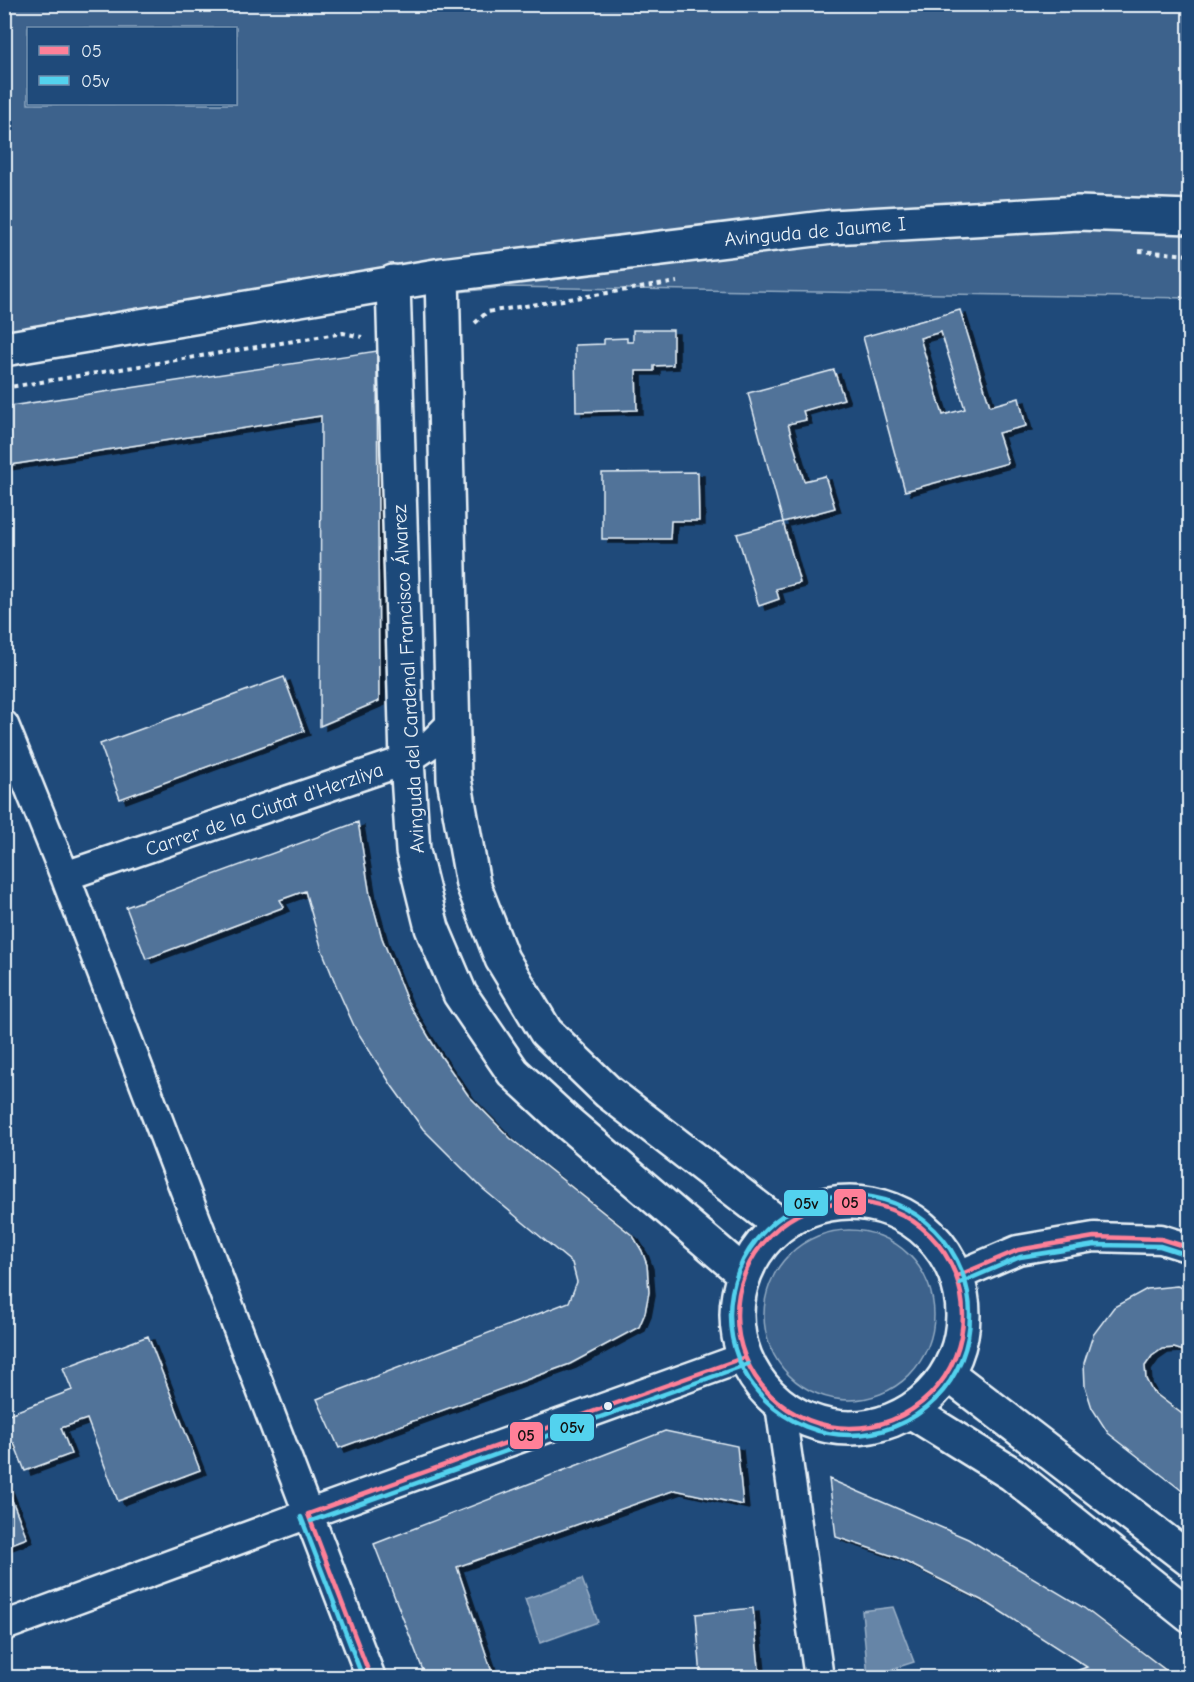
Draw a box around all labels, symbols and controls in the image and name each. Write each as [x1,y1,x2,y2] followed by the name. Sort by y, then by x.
[27,27,237,105] legend
[81,41,102,62] text: 05
[81,71,110,92] text: 05v
[723,212,907,251] street label: Avinguda de Jaume I
[387,504,429,854] street label: Avinguda del Cardenal Francisco Álvarez
[142,758,386,861] street label: Carrer de la Ciutat d'Herzliya
[833,1188,867,1216] line badge: 05
[783,1189,829,1217] line badge: 05v
[841,1194,859,1212] text: 05
[794,1195,818,1213] text: 05v
[602,1400,614,1412] unlabelled marker
[549,1413,595,1442] line badge: 05v
[560,1419,584,1437] text: 05v
[509,1421,544,1450] line badge: 05
[517,1427,535,1445] text: 05

